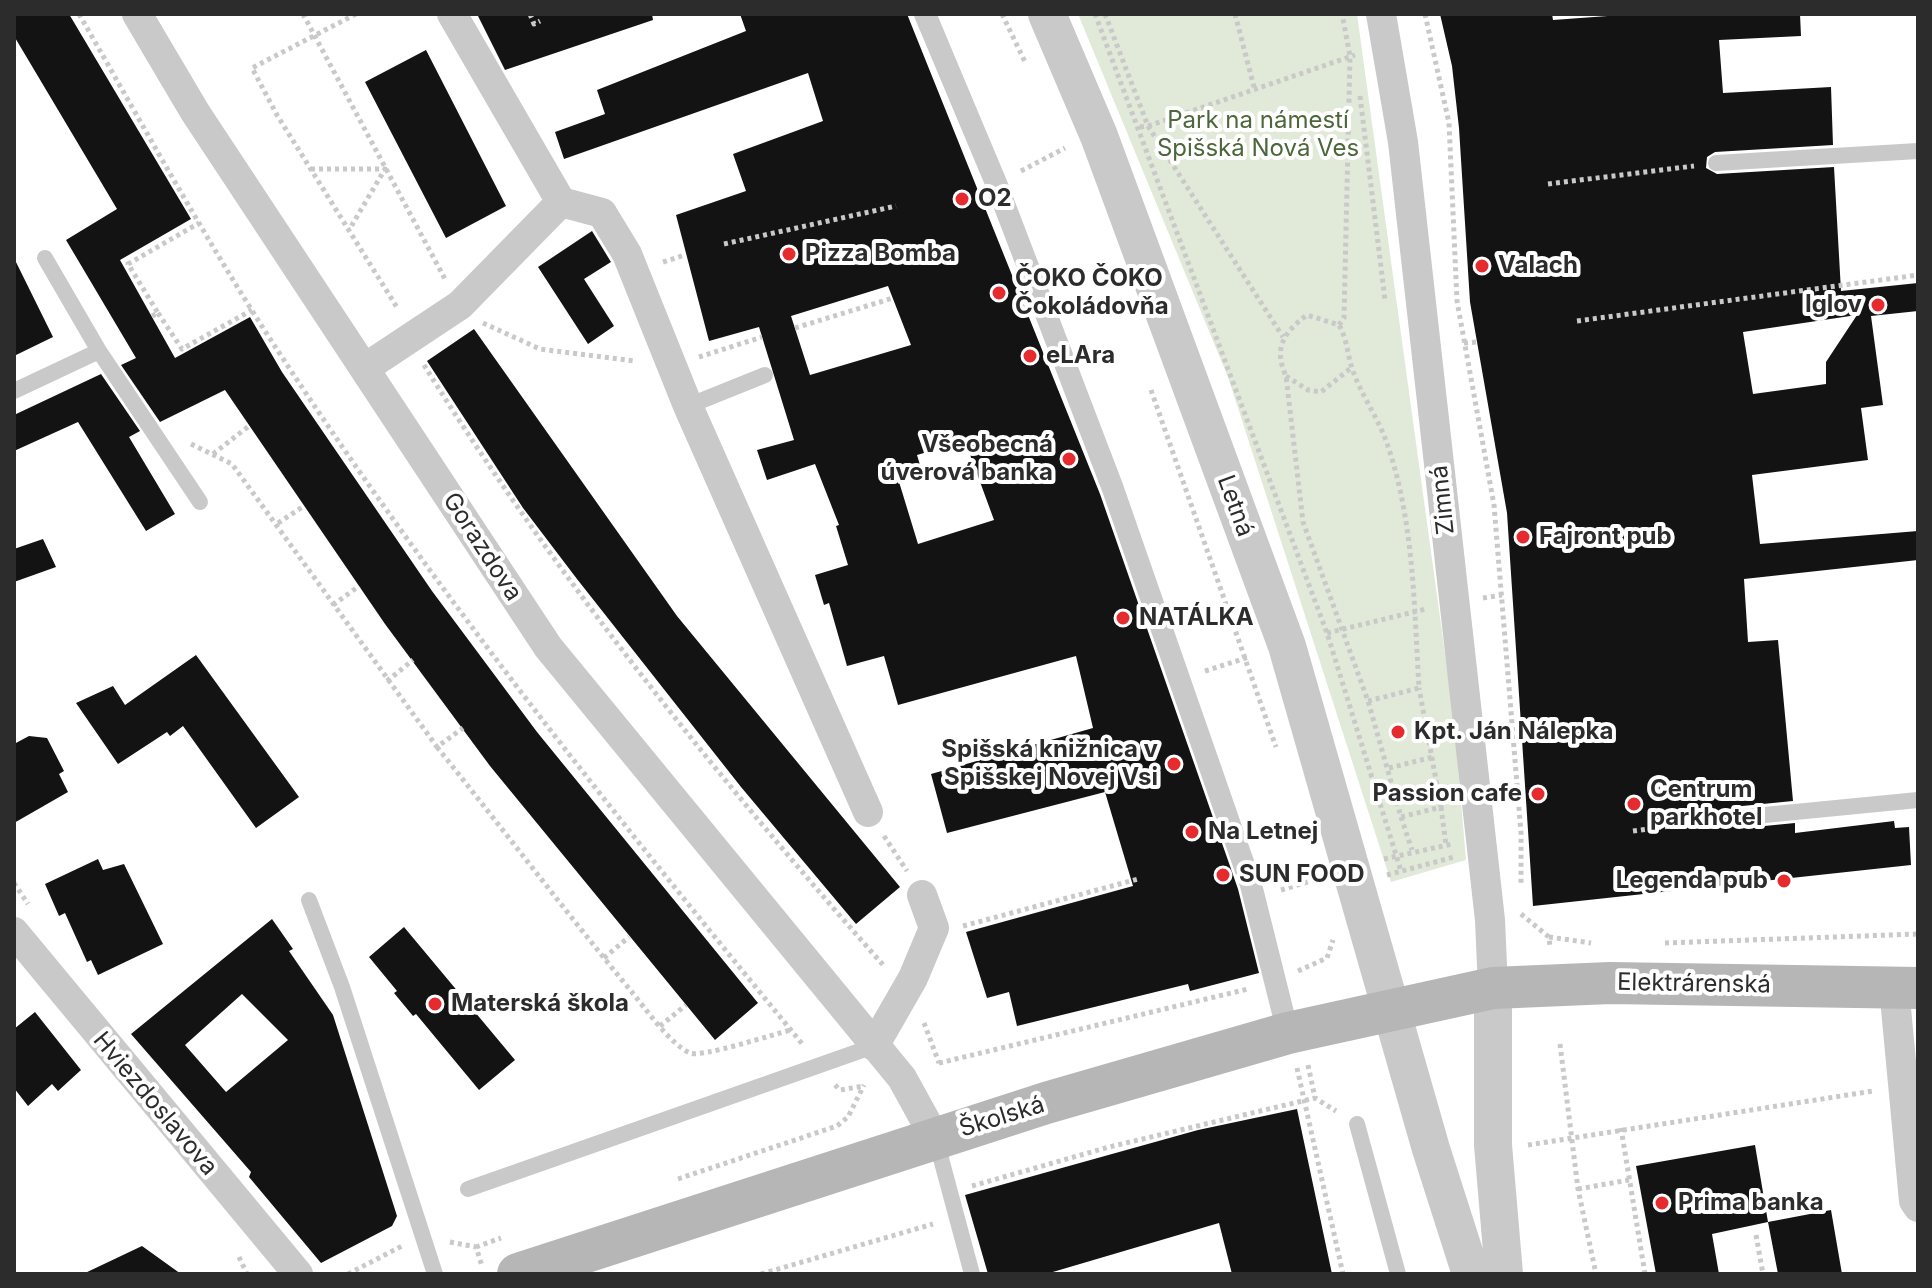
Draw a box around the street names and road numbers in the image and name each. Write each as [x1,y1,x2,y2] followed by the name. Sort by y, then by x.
[1425,464,1461,536] street label: Zimná
[1211,471,1259,541] street label: Letná
[436,488,528,606] street label: Gorazdova
[1617,968,1771,1000] street label: Elektrárenská
[87,1026,223,1182] street label: Hviezdoslavova
[956,1090,1048,1144] street label: Školská

